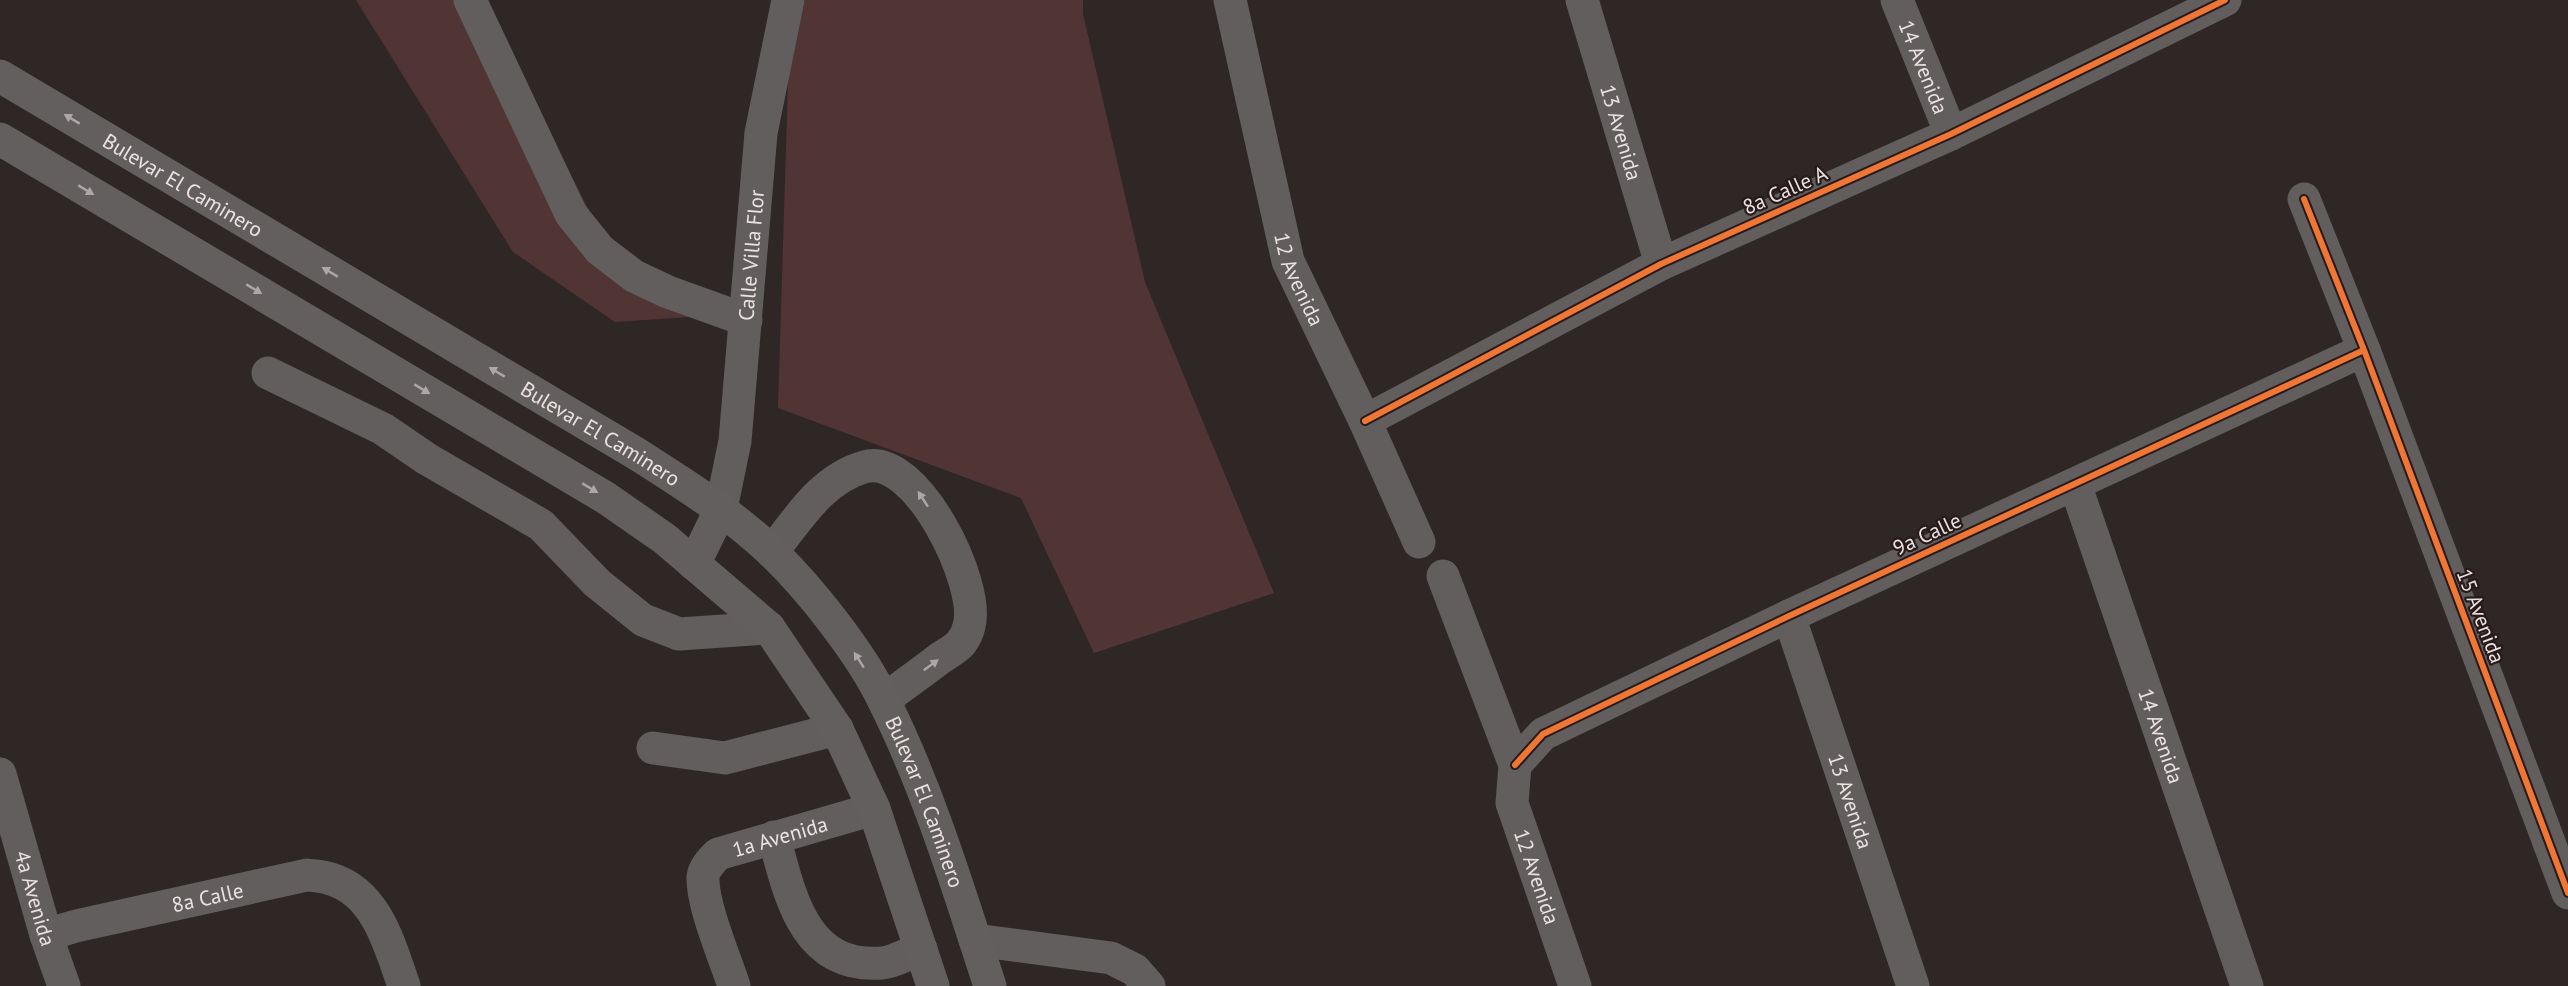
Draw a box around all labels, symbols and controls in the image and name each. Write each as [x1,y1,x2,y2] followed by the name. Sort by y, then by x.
[1893,16,1955,118] street label: 14 Avenida
[1594,81,1649,183] street label: 13 Avenida
[64,114,80,125] one-way arrow
[98,127,268,243] street label: Bulevar El Caminero
[1739,159,1832,221] street label: 8a Calle A
[78,185,95,195] one-way arrow
[732,189,770,322] street label: Calle Villa Flor
[1269,230,1331,330] street label: 12 Avenida
[322,267,338,278] one-way arrow
[246,284,262,295] one-way arrow
[489,366,505,377] one-way arrow
[516,375,686,492] street label: Bulevar El Caminero
[414,383,430,394] one-way arrow
[582,483,599,493] one-way arrow
[918,491,929,507] one-way arrow
[1888,506,1966,562] street label: 9a Calle
[2451,565,2511,667] street label: 15 Avenida
[853,652,864,668] one-way arrow
[923,659,939,671] one-way arrow
[2132,685,2190,787] street label: 14 Avenida
[880,712,970,891] street label: Bulevar El Caminero
[1822,750,1879,852] street label: 13 Avenida
[729,810,831,863] street label: 1a Avenida
[1508,825,1566,928] street label: 12 Avenida
[9,847,62,949] street label: 4a Avenida
[169,876,246,918] street label: 8a Calle

